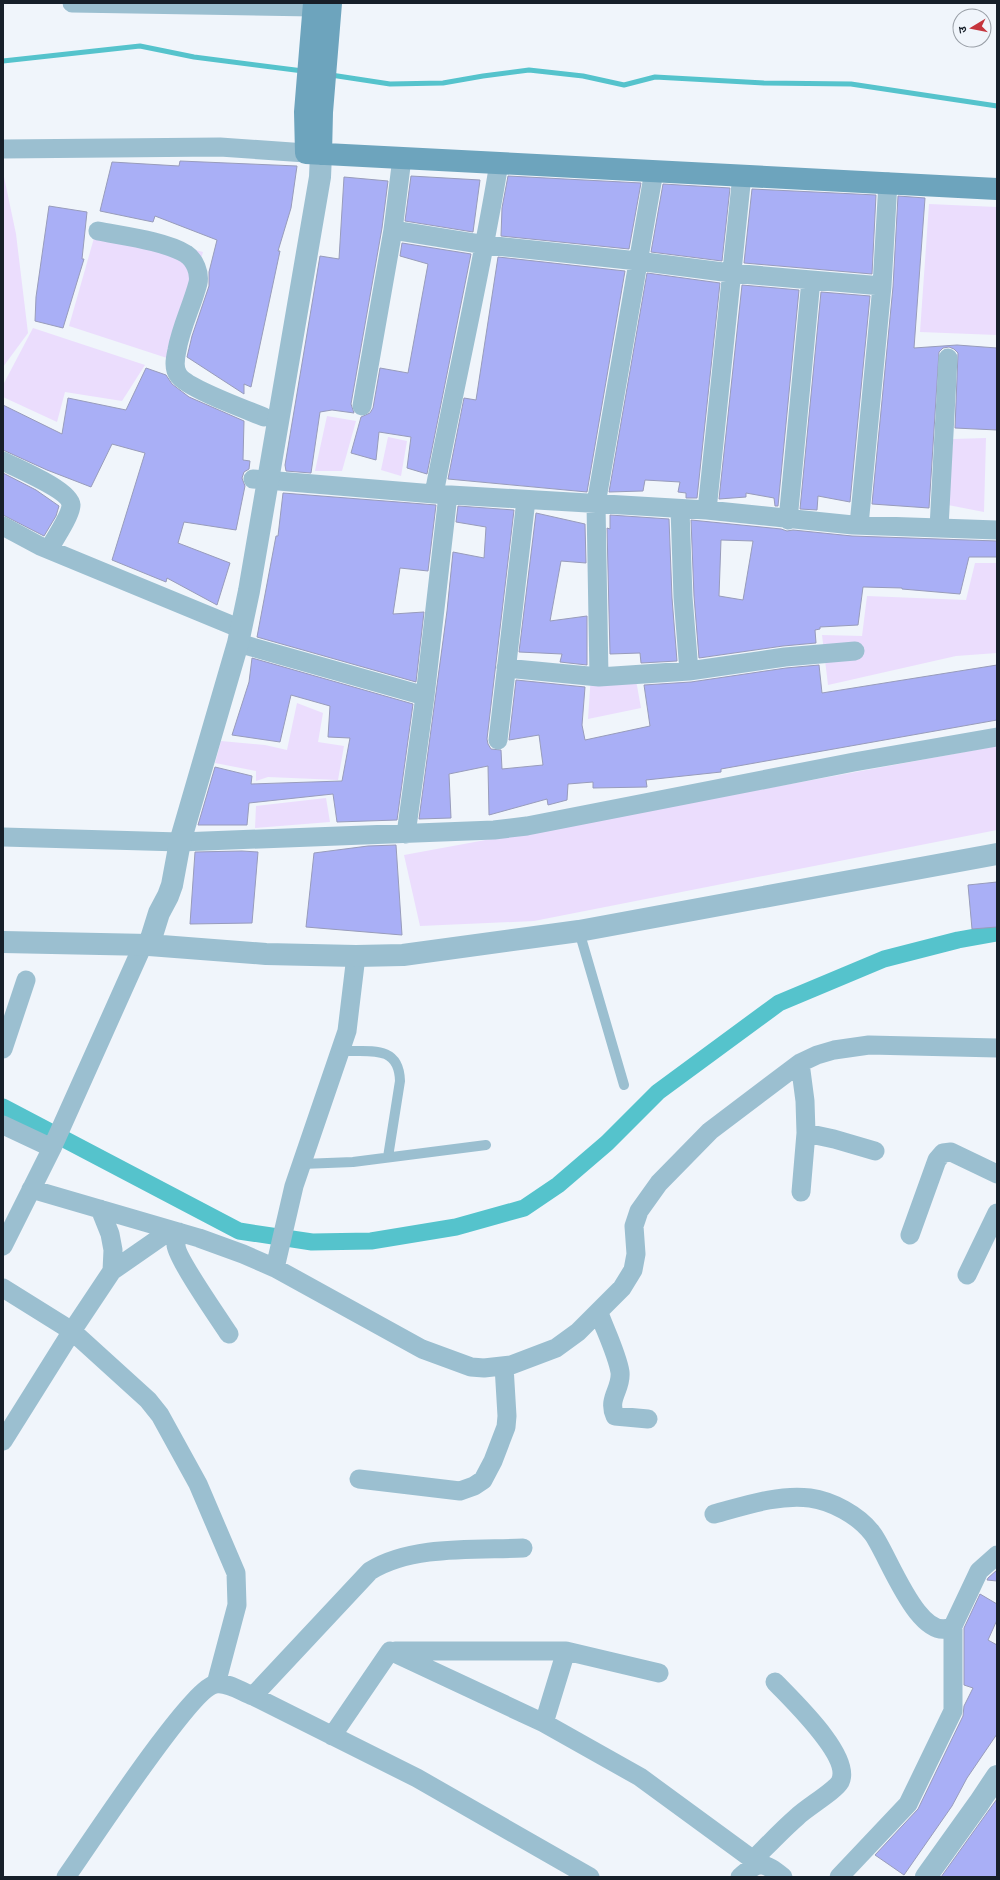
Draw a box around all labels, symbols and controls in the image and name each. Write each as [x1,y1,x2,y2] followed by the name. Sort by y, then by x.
[952,8,992,48] north arrow
[955,25,970,34] text: उ

